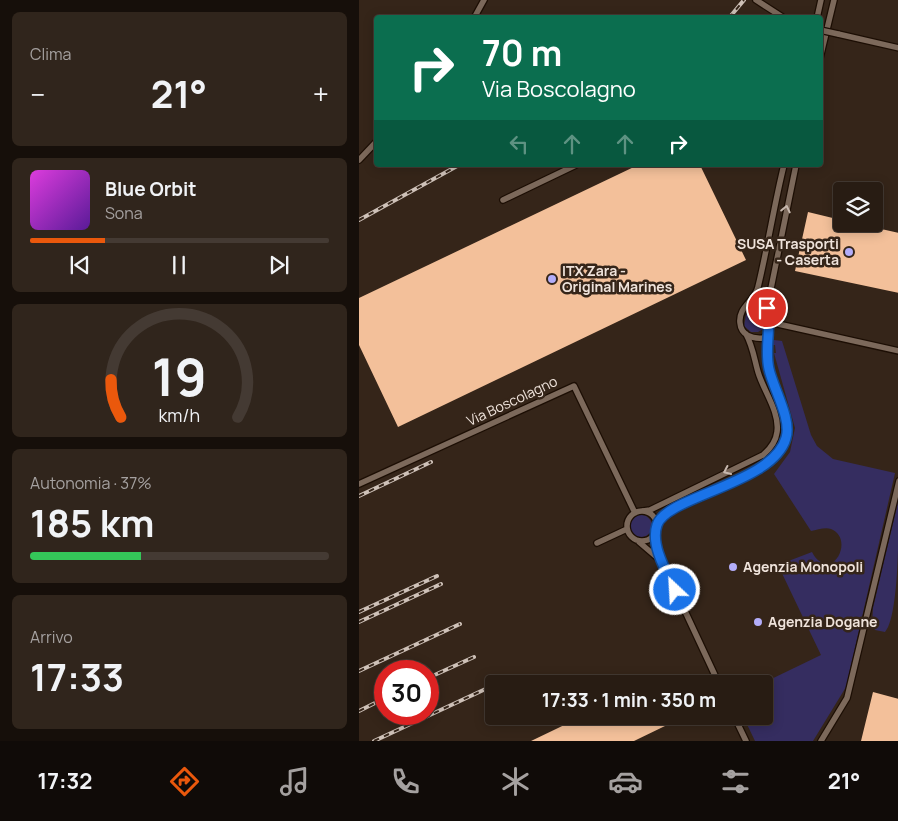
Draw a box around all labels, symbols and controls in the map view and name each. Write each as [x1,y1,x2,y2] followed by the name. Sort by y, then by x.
[482,29,562,77] text: 70 m
[399,35,464,100] icon: right
[30,43,71,65] text: Clima
[151,67,207,119] text: 21°
[482,74,636,104] text: Via Boscolagno
[30,75,45,113] text: −
[313,75,329,113] text: +
[505,130,533,158] icon: left
[558,130,586,158] icon: ahead
[611,130,639,158] icon: ahead
[664,130,692,158] icon: right
[105,176,197,202] text: Blue Orbit
[833,182,883,232] map controls
[833,182,883,232] button: layers
[105,202,143,224] text: Sona
[780,204,791,213] one-way arrow
[737,234,839,269] place label: SUSA Trasporti - Caserta
[843,246,855,258] marker: SUSA Trasporti - Caserta
[66,251,94,279] icon: previous
[165,251,193,279] icon: pause
[265,251,293,279] icon: next
[562,261,673,296] place label: ITX Zara - Original Marines
[546,273,558,285] marker: ITX Zara - Original Marines
[746,287,788,329] pin
[753,294,781,322] icon: arrive
[152,341,207,412] text: 19
[463,371,560,430] street label: Via Boscolagno
[159,403,200,427] text: km/h
[723,465,732,476] one-way arrow
[30,472,152,494] text: Autonomia · 37%
[30,496,154,548] text: 185 km
[743,557,863,576] place label: Agenzia Monopoli
[727,561,739,573] marker: Agenzia Monopoli
[648,563,700,615] position arrow
[768,612,877,631] place label: Agenzia Dogane
[752,616,764,628] marker: Agenzia Dogane
[30,626,73,648] text: Arrivo
[30,650,124,702] text: 17:33
[374,660,439,725] speed limit sign: 30
[542,687,716,713] text: 17:33 · 1 min · 350 m
[167,764,202,799] icon: directions
[277,764,312,799] icon: music
[388,764,423,799] icon: phone
[498,764,533,799] icon: climate
[608,764,643,799] icon: car
[718,764,753,799] icon: filters
[38,766,92,796] text: 17:32
[828,766,860,796] text: 21°

